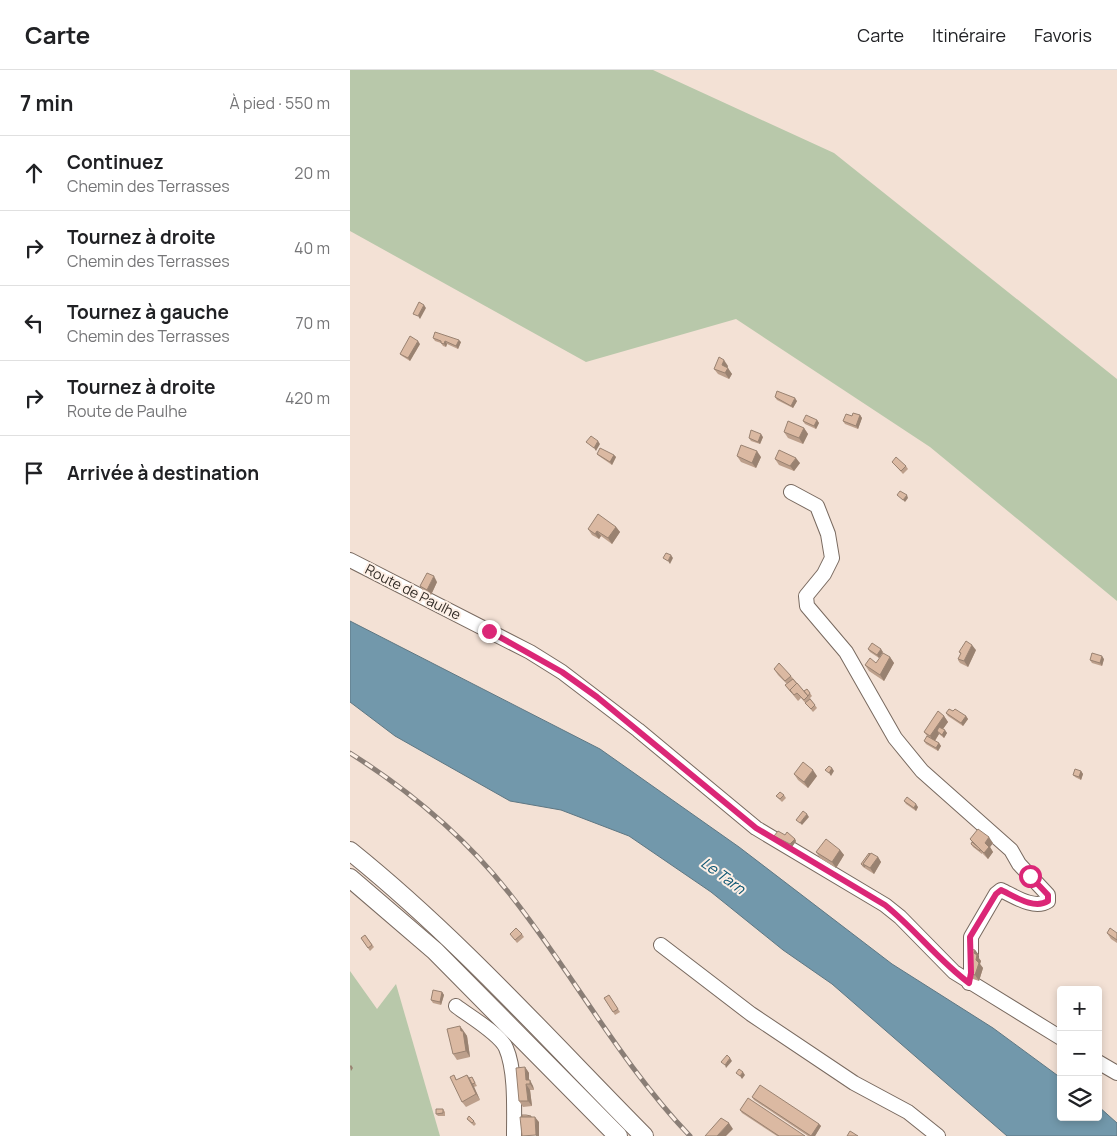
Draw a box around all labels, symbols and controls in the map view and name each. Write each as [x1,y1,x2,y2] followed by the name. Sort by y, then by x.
[25,18,90,51] text: Carte
[857,23,904,47] text: Carte
[932,23,1006,47] text: Itinéraire
[1034,23,1092,47] text: Favoris
[20,89,73,117] text: 7 min
[230,92,330,114] text: À pied · 550 m
[67,149,164,175] text: Continuez
[20,159,48,187] icon: ahead
[294,162,330,184] text: 20 m
[67,175,230,197] text: Chemin des Terrasses
[67,224,215,250] text: Tournez à droite
[20,234,48,262] icon: right
[294,237,330,259] text: 40 m
[67,250,230,272] text: Chemin des Terrasses
[67,299,229,325] text: Tournez à gauche
[20,309,48,337] icon: left
[295,312,330,334] text: 70 m
[67,325,230,347] text: Chemin des Terrasses
[67,374,215,400] text: Tournez à droite
[20,384,48,412] icon: right
[285,387,330,409] text: 420 m
[67,400,187,422] text: Route de Paulhe
[20,459,48,487] icon: arrive
[67,460,259,486] text: Arrivée à destination
[362,559,464,624] street label: Route de Paulhe
[478,620,501,643] route end
[697,852,751,899] water label: Le Tarn
[1019,865,1042,888] route start
[1057,986,1102,1121] map controls
[1057,986,1102,1031] button: +
[1057,1031,1102,1076] button: −
[1057,1076,1102,1121] button: layers

